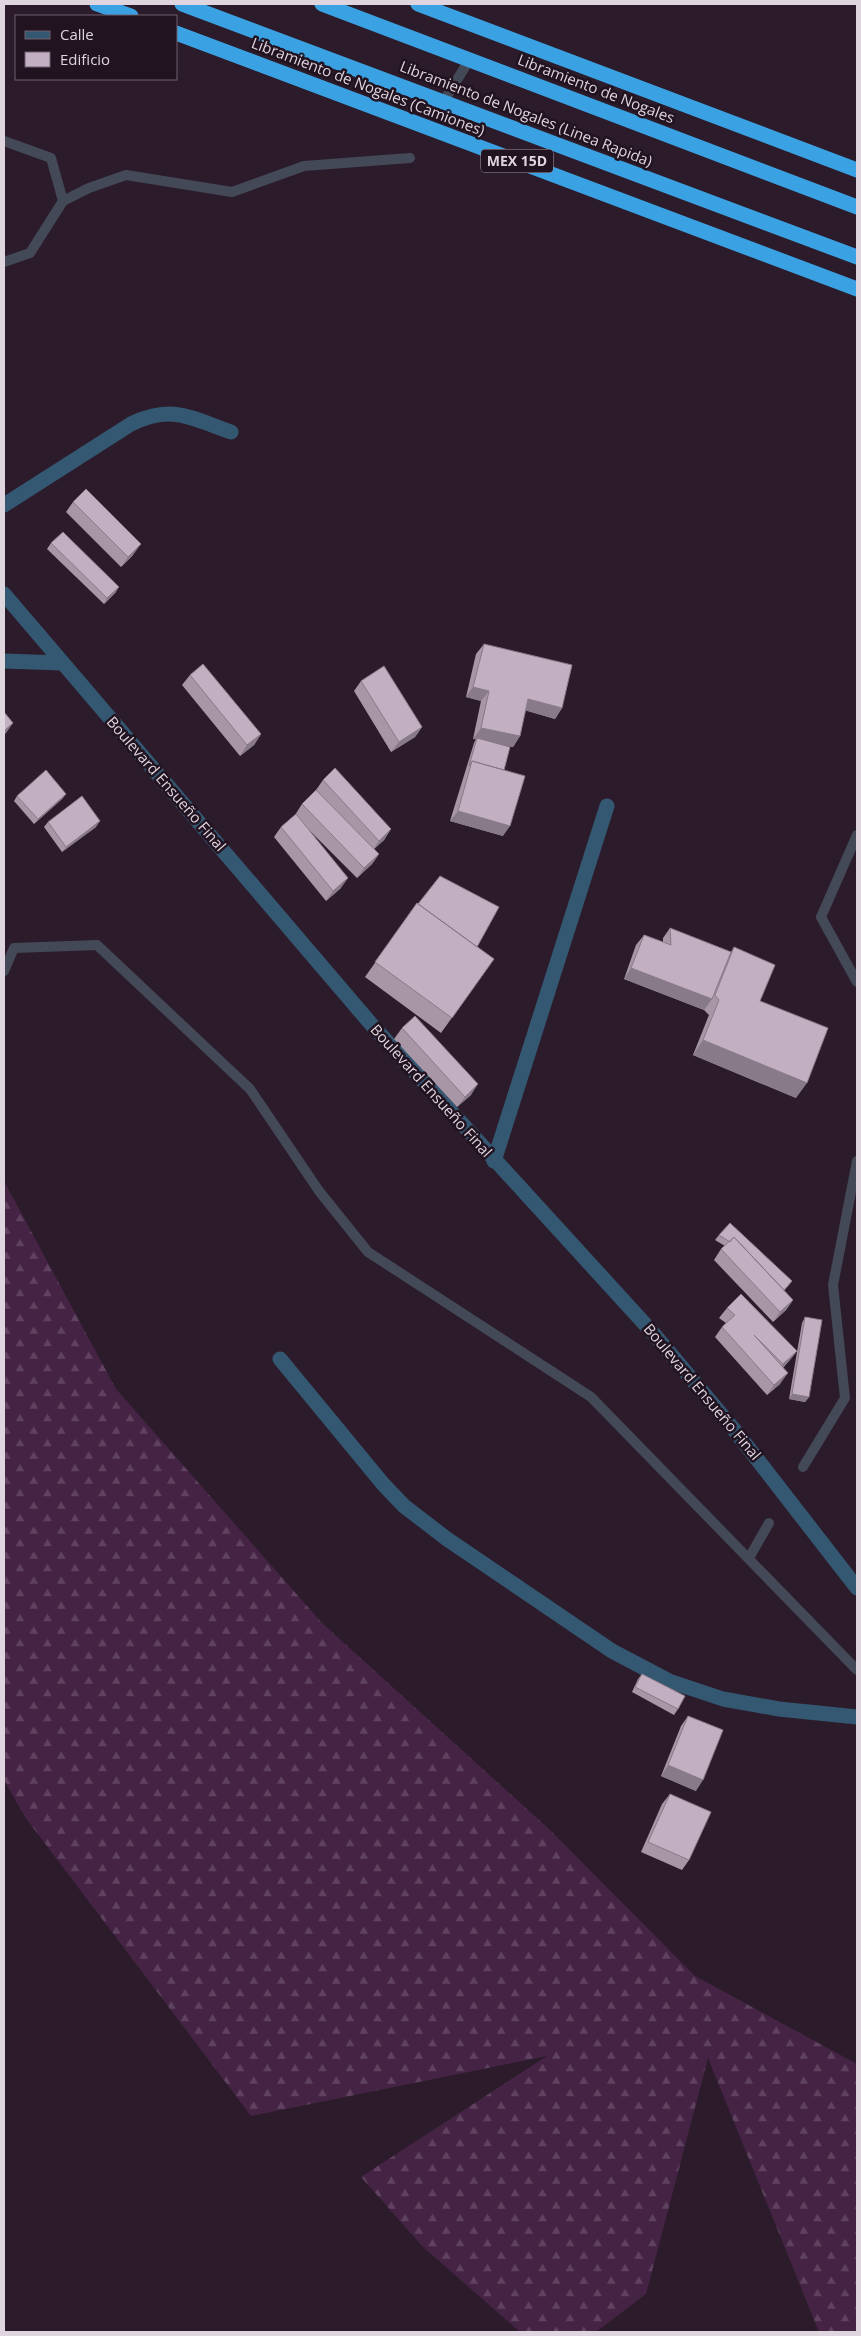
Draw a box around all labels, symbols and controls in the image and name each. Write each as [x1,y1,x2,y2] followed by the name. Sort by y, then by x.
[15,15,178,80] legend
[60,24,94,44] text: Calle
[249,32,488,140] street label: Libramiento de Nogales (Camiones)
[60,49,110,69] text: Edificio
[515,49,678,127] street label: Libramiento de Nogales
[397,56,655,171] street label: Libramiento de Nogales (Linea Rapida)
[481,150,553,172] road number: MEX 15D
[103,712,231,855] street label: Boulevard Ensueño Final
[367,1020,497,1161] street label: Boulevard Ensueño Final
[640,1319,766,1464] street label: Boulevard Ensueño Final

